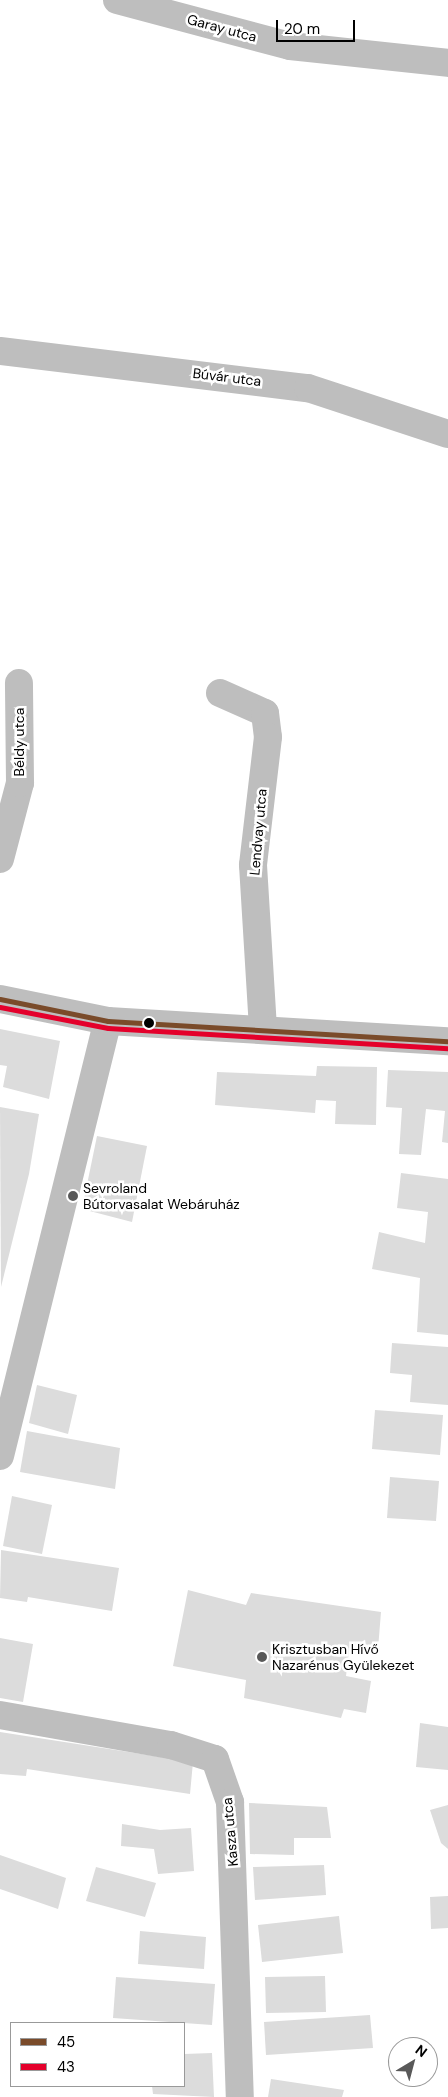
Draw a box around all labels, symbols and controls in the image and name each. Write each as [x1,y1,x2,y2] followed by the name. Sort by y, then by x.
[278,10,357,42] scale bar
[185,11,259,45] street label: Garay utca
[284,19,320,39] text: 20 m
[192,364,262,390] street label: Búvár utca
[11,708,27,776] street label: Béldy utca
[246,788,270,876] street label: Lendvay utca
[144,1018,154,1028] unlabelled marker
[83,1180,240,1212] place label: Sevroland Bútorvasalat Webáruház
[67,1190,79,1202] marker: Sevroland Bútorvasalat Webáruház
[272,1641,415,1674] place label: Krisztusban Hívő Nazarénus Gyülekezet
[256,1651,268,1663] marker: Krisztusban Hívő Nazarénus Gyülekezet
[219,1797,241,1867] street label: Kasza utca
[10,2022,185,2087] legend
[57,2032,75,2052] text: 45
[388,2037,438,2087] north arrow
[412,2041,431,2061] text: N
[57,2057,75,2077] text: 43

